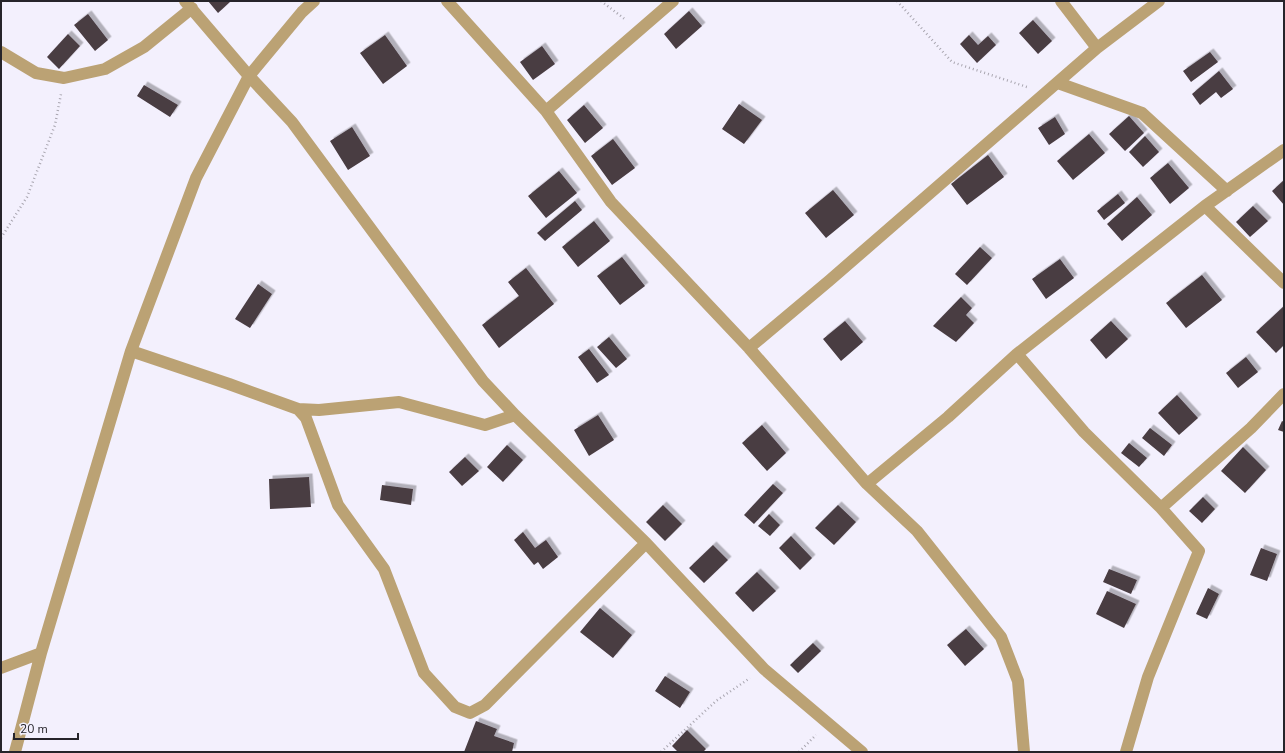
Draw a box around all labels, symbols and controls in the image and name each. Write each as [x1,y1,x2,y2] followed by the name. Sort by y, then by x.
[14,715,78,741] scale bar
[20,721,48,737] text: 20 m

